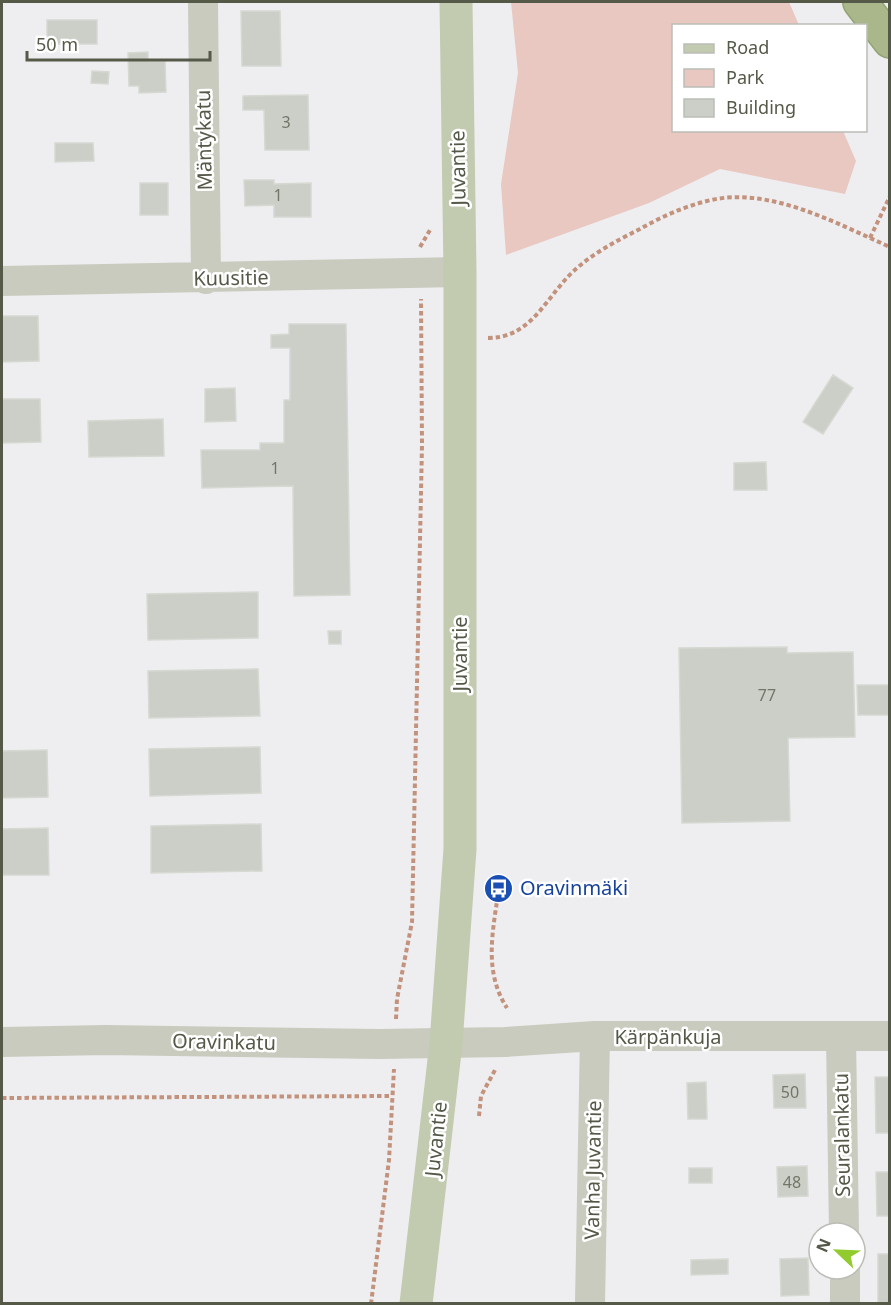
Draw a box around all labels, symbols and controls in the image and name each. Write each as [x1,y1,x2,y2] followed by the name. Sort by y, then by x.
[27,24,210,62] scale bar
[672,24,867,132] legend
[36,32,78,56] text: 50 m
[726,35,769,59] text: Road
[726,65,764,89] text: Park
[189,89,218,191] street label: Mäntykatu
[726,95,796,119] text: Building
[281,111,291,133] house number: 3
[443,130,472,208] street label: Juvantie
[273,184,283,206] house number: 1
[193,263,269,292] street label: Kuusitie
[270,457,280,479] house number: 1
[446,616,473,694] street label: Juvantie
[758,684,776,706] house number: 77
[483,872,515,904] bus stop icon: Oravinmäki
[520,874,628,901] place label: Oravinmäki
[614,1023,722,1050] street label: Kärpänkuja
[172,1027,276,1056] street label: Oravinkatu
[827,1073,856,1197] street label: Seuralankatu
[781,1081,799,1103] house number: 50
[418,1100,453,1180] street label: Juvantie
[578,1100,607,1240] street label: Vanha Juvantie
[783,1171,801,1193] house number: 48
[807,1221,867,1281] north arrow
[811,1235,836,1255] text: N

